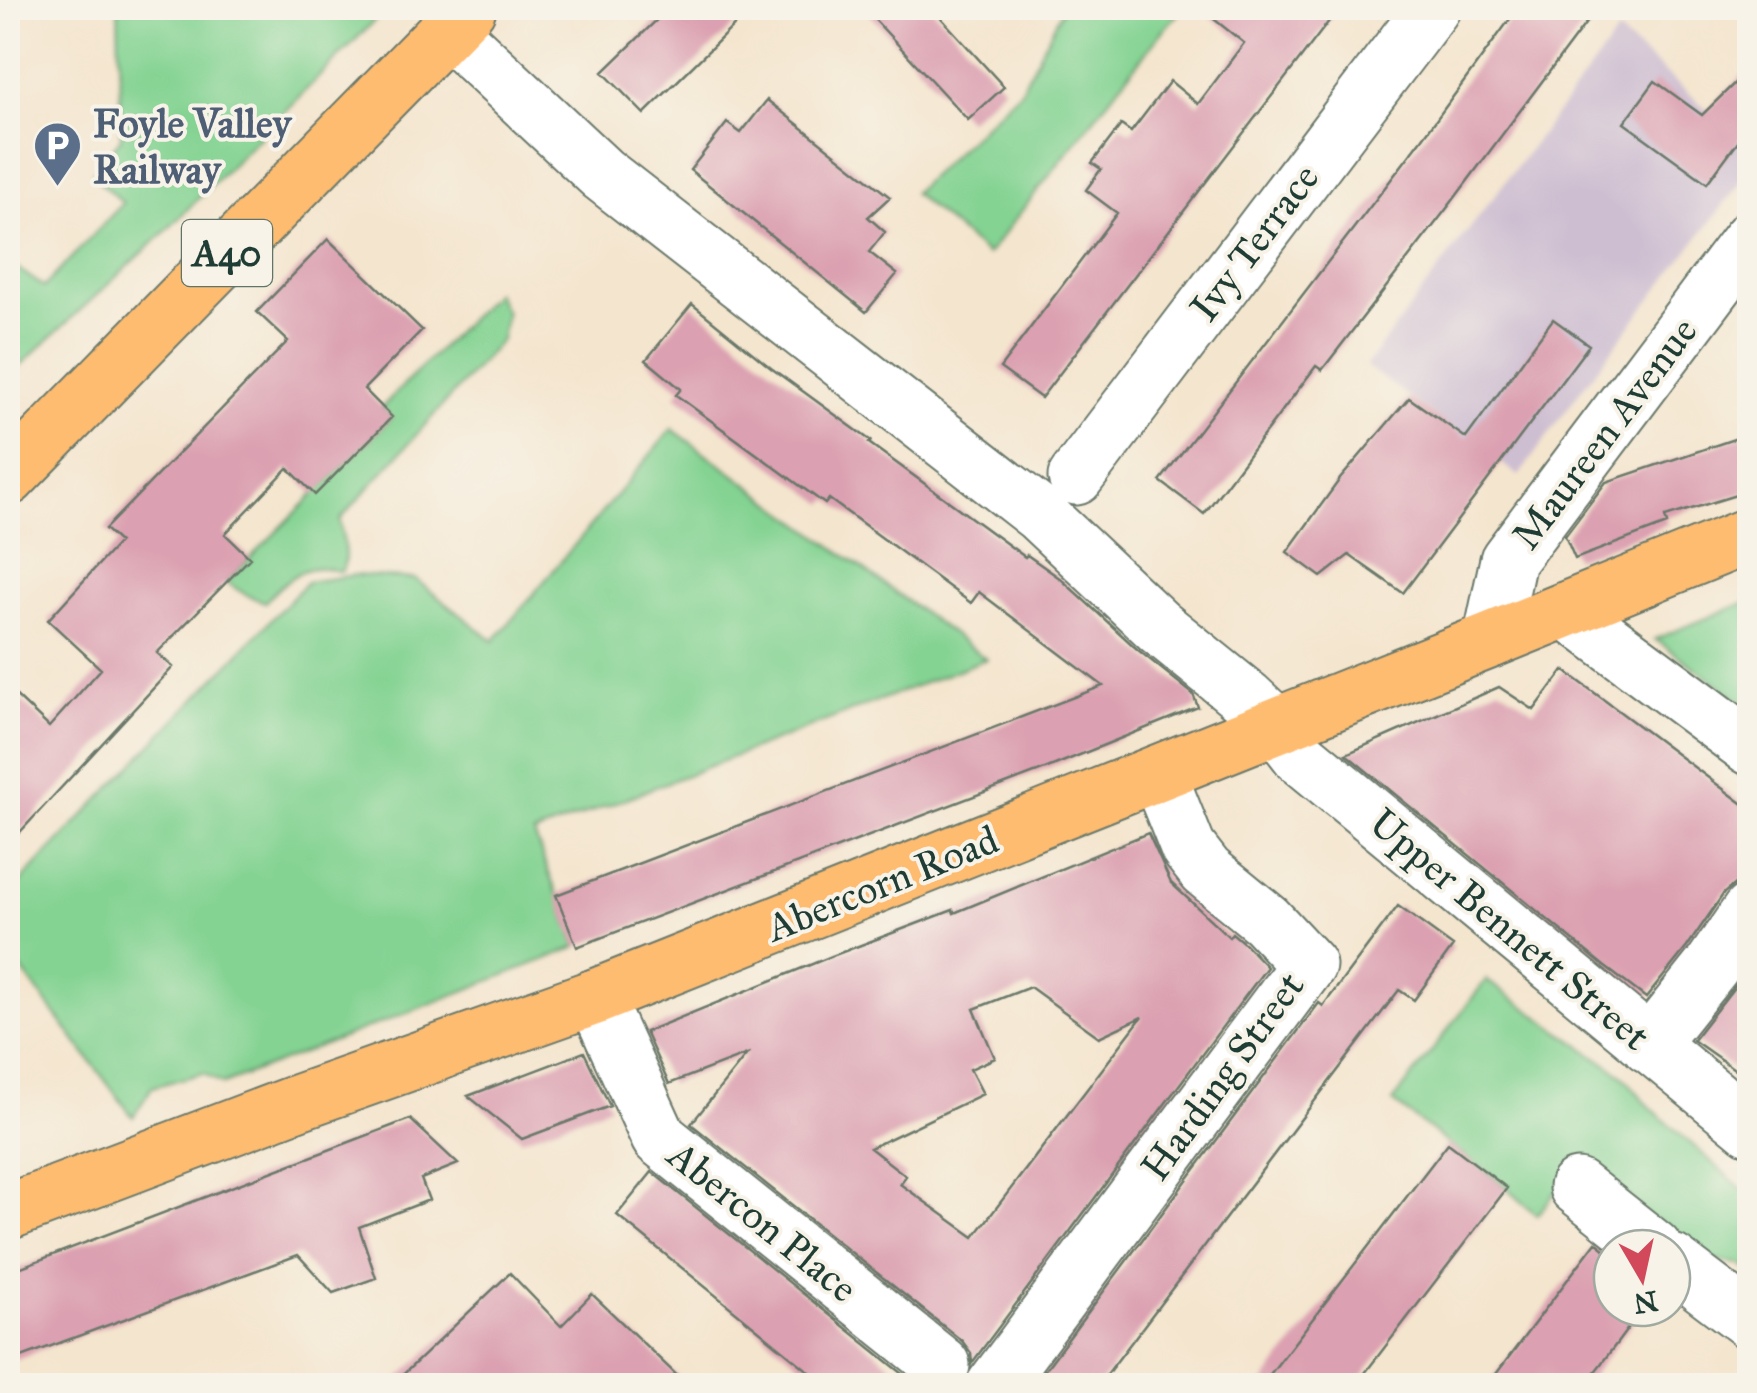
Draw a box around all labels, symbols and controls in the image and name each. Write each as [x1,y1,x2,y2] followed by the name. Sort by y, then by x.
[93,99,292,194] place label: Foyle Valley Railway
[32,120,84,188] parking icon: Foyle Valley Railway
[1179,154,1329,331] street label: Ivy Terrace
[182,220,272,286] road number: A40
[1501,308,1708,559] street label: Maureen Avenue
[1360,798,1660,1061] street label: Upper Bennett Street
[757,815,1005,953] street label: Abercorn Road
[1130,963,1314,1190] street label: Harding Street
[657,1129,867,1313] street label: Abercon Place
[1592,1228,1692,1328] north arrow
[1631,1283,1660,1321] text: N

